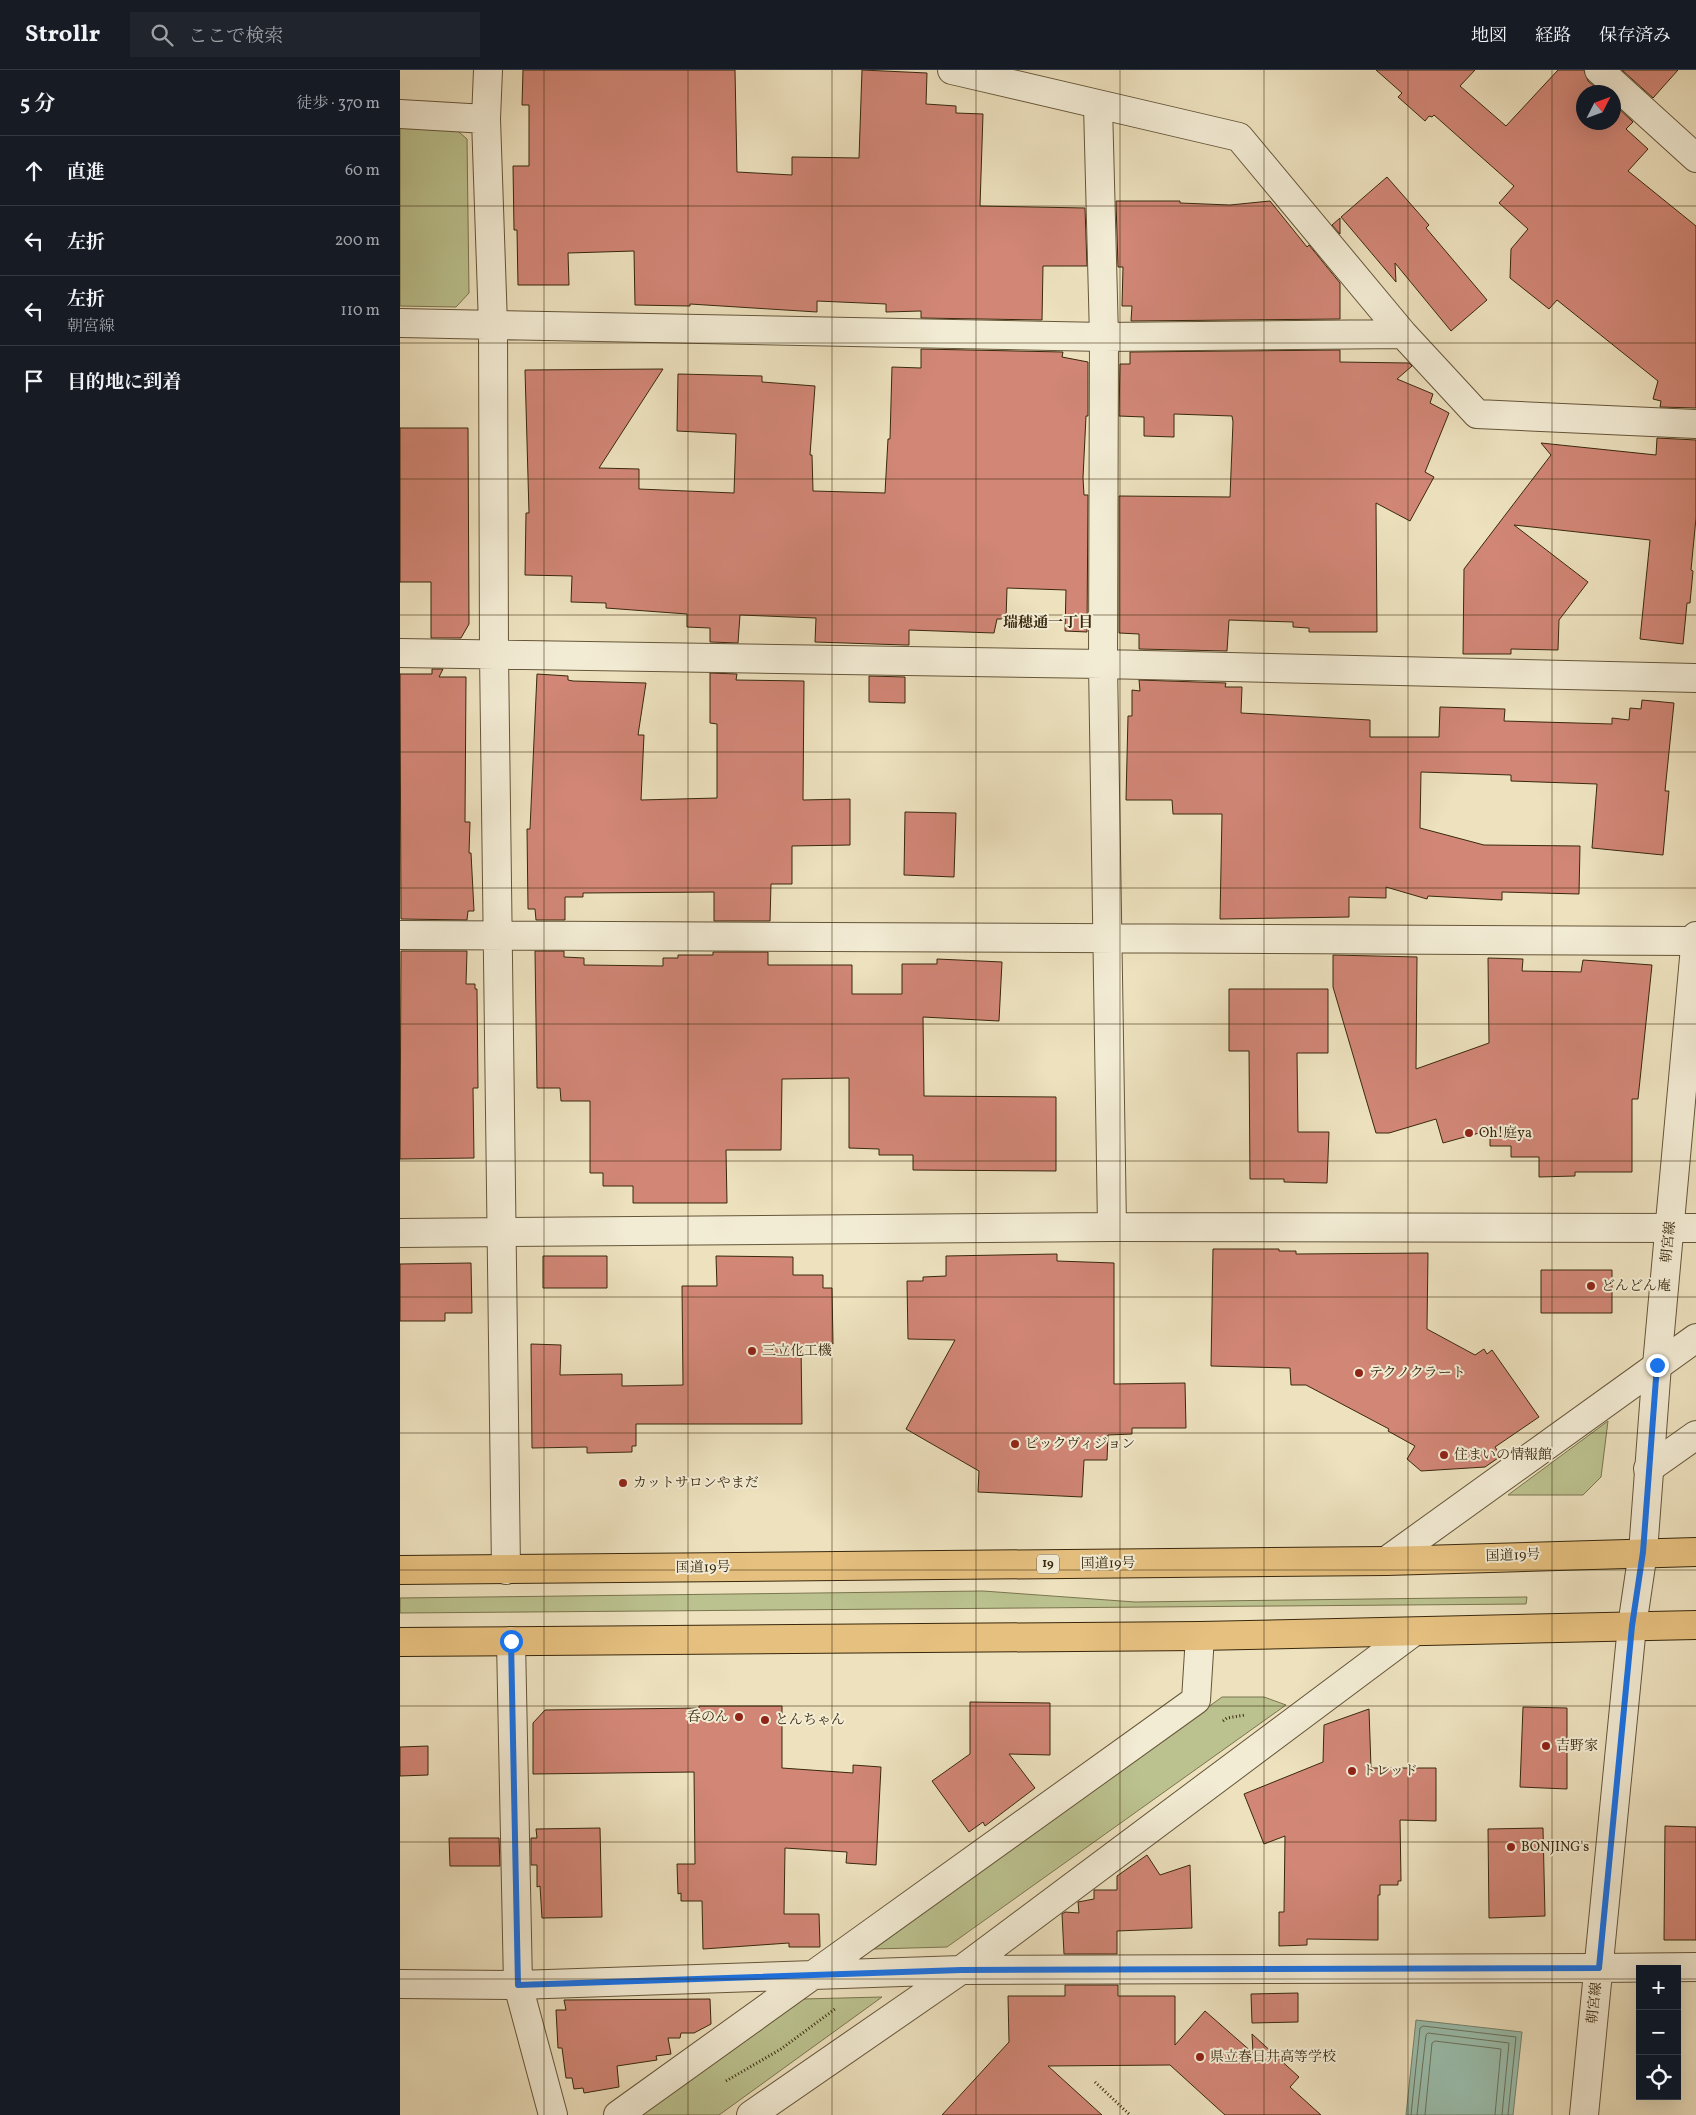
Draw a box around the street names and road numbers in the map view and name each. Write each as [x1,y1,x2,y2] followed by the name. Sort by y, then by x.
[1657,1220,1681,1264] street label: 朝宮線
[1485,1546,1541,1566] street label: 国道19号
[1080,1554,1136,1574] street label: 国道19号
[1037,1555,1059,1574] road number: 19
[675,1558,731,1578] street label: 国道19号
[1583,1981,1607,2025] street label: 朝宮線

